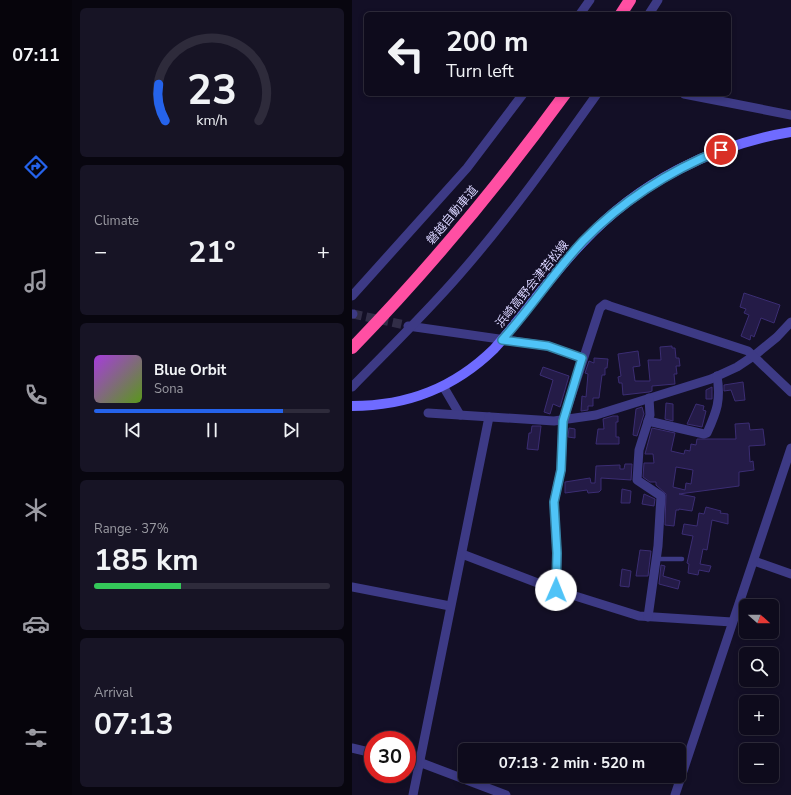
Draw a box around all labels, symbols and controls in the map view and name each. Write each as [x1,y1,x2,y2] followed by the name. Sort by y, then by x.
[446,23,529,61] text: 200 m
[380,28,432,80] icon: left
[12,43,60,67] text: 07:11
[446,59,514,83] text: Turn left
[187,62,237,119] text: 23
[196,110,228,129] text: km/h
[704,133,738,167] pin
[710,139,732,161] icon: arrive
[22,153,50,181] icon: directions
[423,182,481,248] street label: 磐越自動車道
[94,212,139,230] text: Climate
[188,232,236,273] text: 21°
[94,237,107,267] text: −
[317,237,330,267] text: +
[492,237,572,331] street label: 浜崎高野会津若松線
[22,267,50,295] icon: music
[154,360,226,380] text: Blue Orbit
[154,380,184,398] text: Sona
[22,381,50,409] icon: phone
[122,419,144,441] icon: previous
[201,419,223,441] icon: pause
[280,419,302,441] icon: next
[22,496,50,524] icon: climate
[94,520,169,538] text: Range · 37%
[94,540,199,581] text: 185 km
[535,569,577,611] position arrow
[739,599,779,639] north arrow
[739,599,779,783] map controls
[22,610,50,638] icon: car
[739,647,779,687] button: search
[94,684,133,702] text: Arrival
[739,695,779,735] button: +
[94,704,173,745] text: 07:13
[22,724,50,752] icon: filters
[364,731,416,783] speed limit sign: 30
[739,743,779,783] button: −
[499,753,645,773] text: 07:13 · 2 min · 520 m

